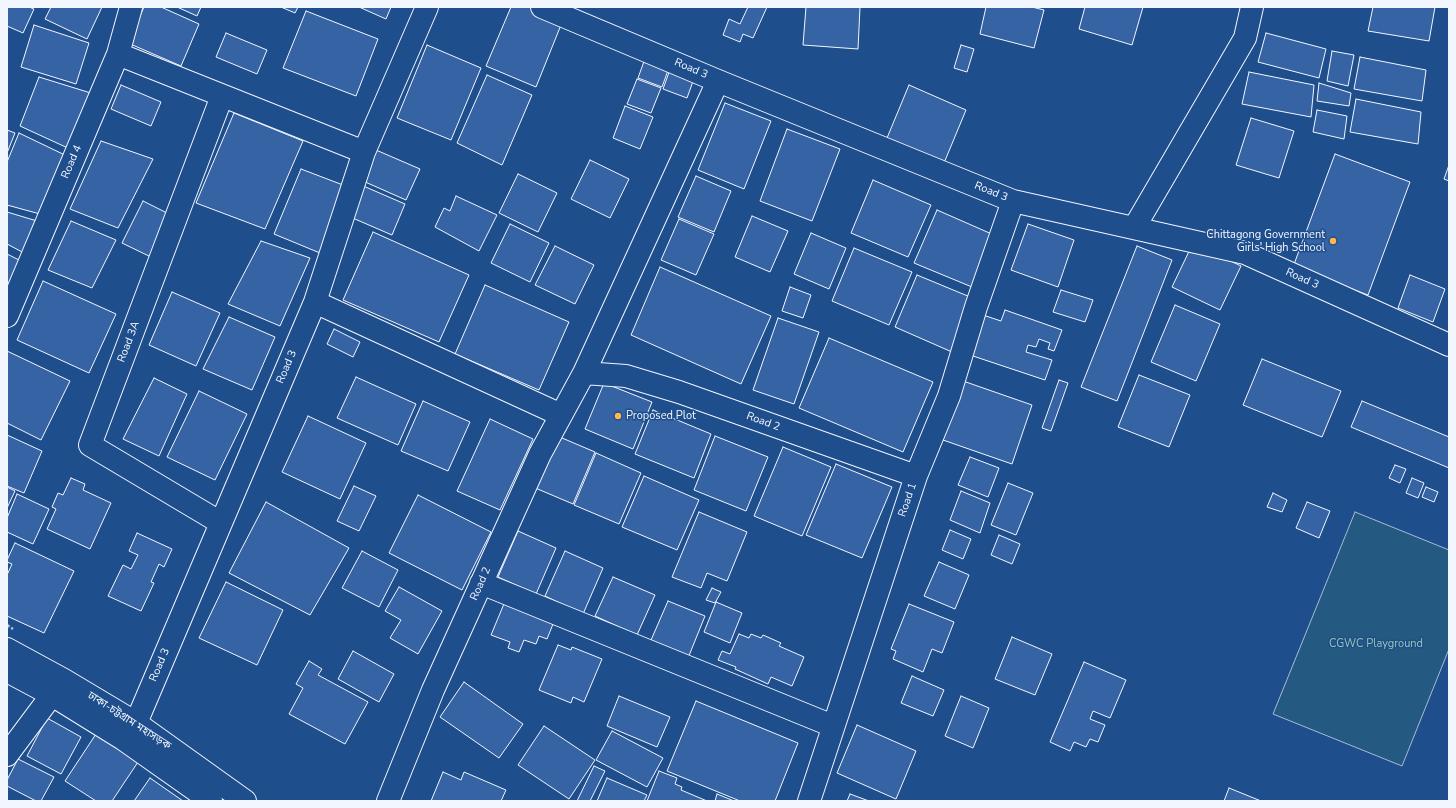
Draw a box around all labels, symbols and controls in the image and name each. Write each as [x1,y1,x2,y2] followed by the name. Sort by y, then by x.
[672,56,710,82] street label: Road 3
[59,143,85,181] street label: Road 4
[972,179,1010,205] street label: Road 3
[1206,228,1325,254] place label: Chittagong Government Girls' High School
[1328,236,1338,246] marker: Chittagong Government Girls' High School
[1283,266,1321,292] street label: Road 3
[115,320,143,364] street label: Road 3A
[274,348,300,386] street label: Road 3
[626,409,696,423] place label: Proposed Plot
[744,410,782,434] street label: Road 2
[613,411,623,421] marker: Proposed Plot
[896,481,920,519] street label: Road 1
[468,565,494,603] street label: Road 2
[1329,637,1423,651] park label: CGWC Playground
[147,646,173,684] street label: Road 3
[85,689,173,753] street label: ঢাকা-চট্টগ্রাম মহাসড়ক

